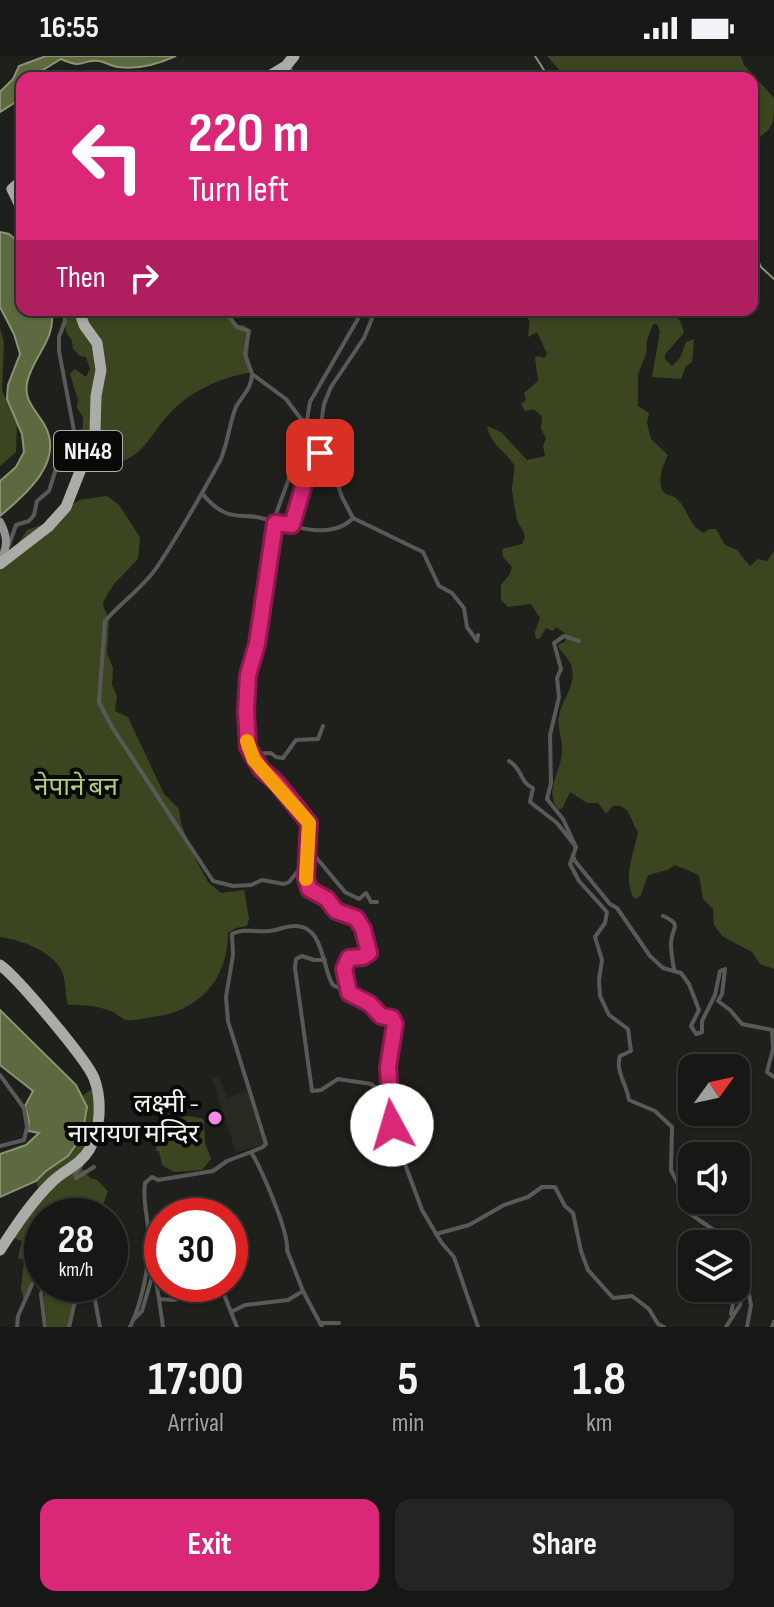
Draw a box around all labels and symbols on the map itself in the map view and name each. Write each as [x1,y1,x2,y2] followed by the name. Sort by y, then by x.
[286,419,354,487] pin
[54,431,122,471] road number: NH48
[34,771,118,803] park label: नेपाने बन
[678,1054,750,1126] north arrow
[350,1083,434,1167] position arrow
[68,1089,200,1150] place label: लक्ष्मी - नारायण मन्दिर
[206,1109,224,1127] marker: लक्ष्मी - नारायण मन्दिर
[144,1198,248,1302] speed limit sign: 30

